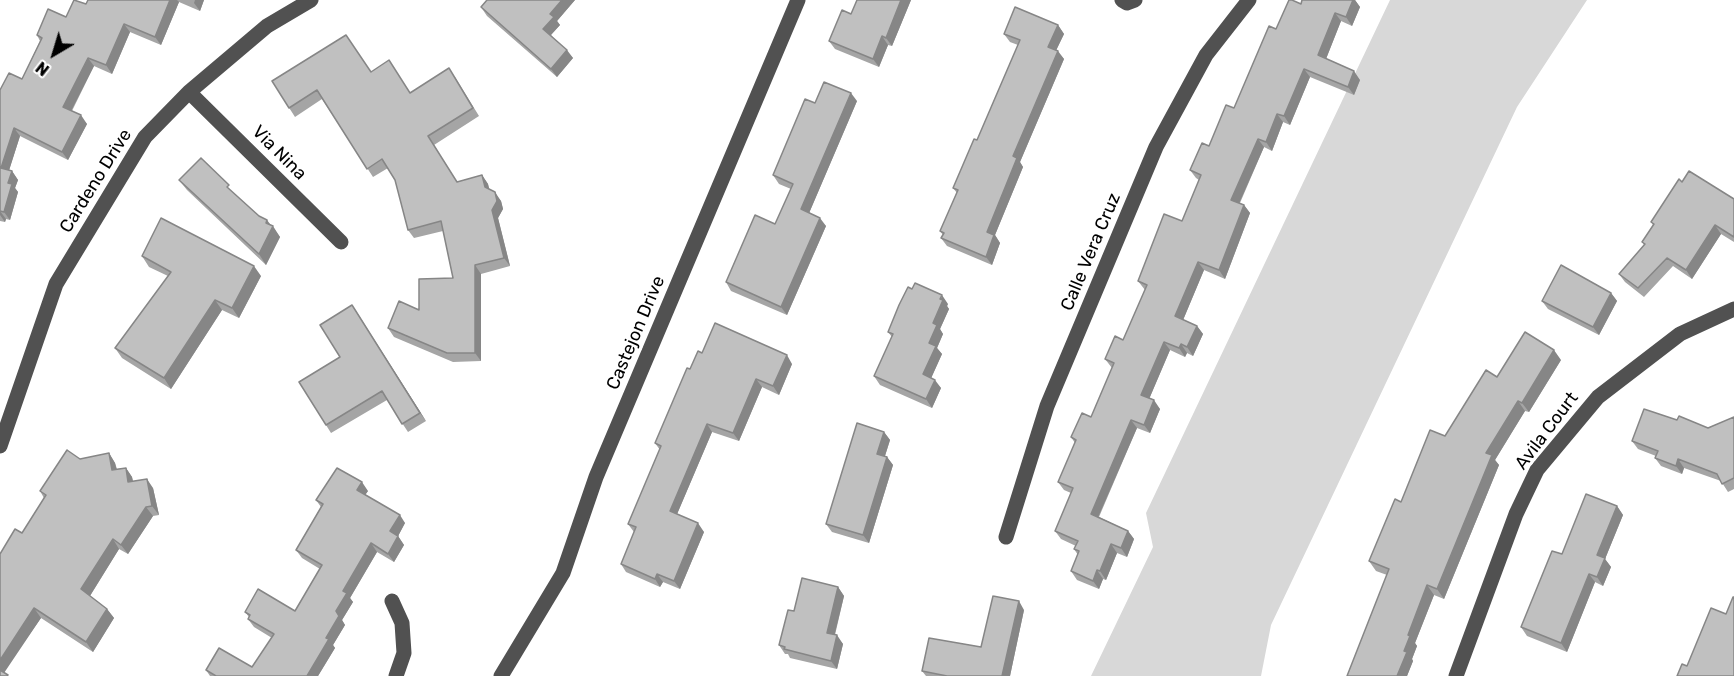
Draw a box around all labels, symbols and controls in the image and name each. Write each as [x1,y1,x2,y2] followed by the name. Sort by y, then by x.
[24,24,84,84] north arrow
[32,58,53,80] text: N
[247,121,311,185] street label: Via Nina
[55,125,137,237] street label: Cardeno Drive
[1056,190,1126,314] street label: Calle Vera Cruz
[602,273,670,393] street label: Castejon Drive
[1511,388,1583,474] street label: Avila Court

